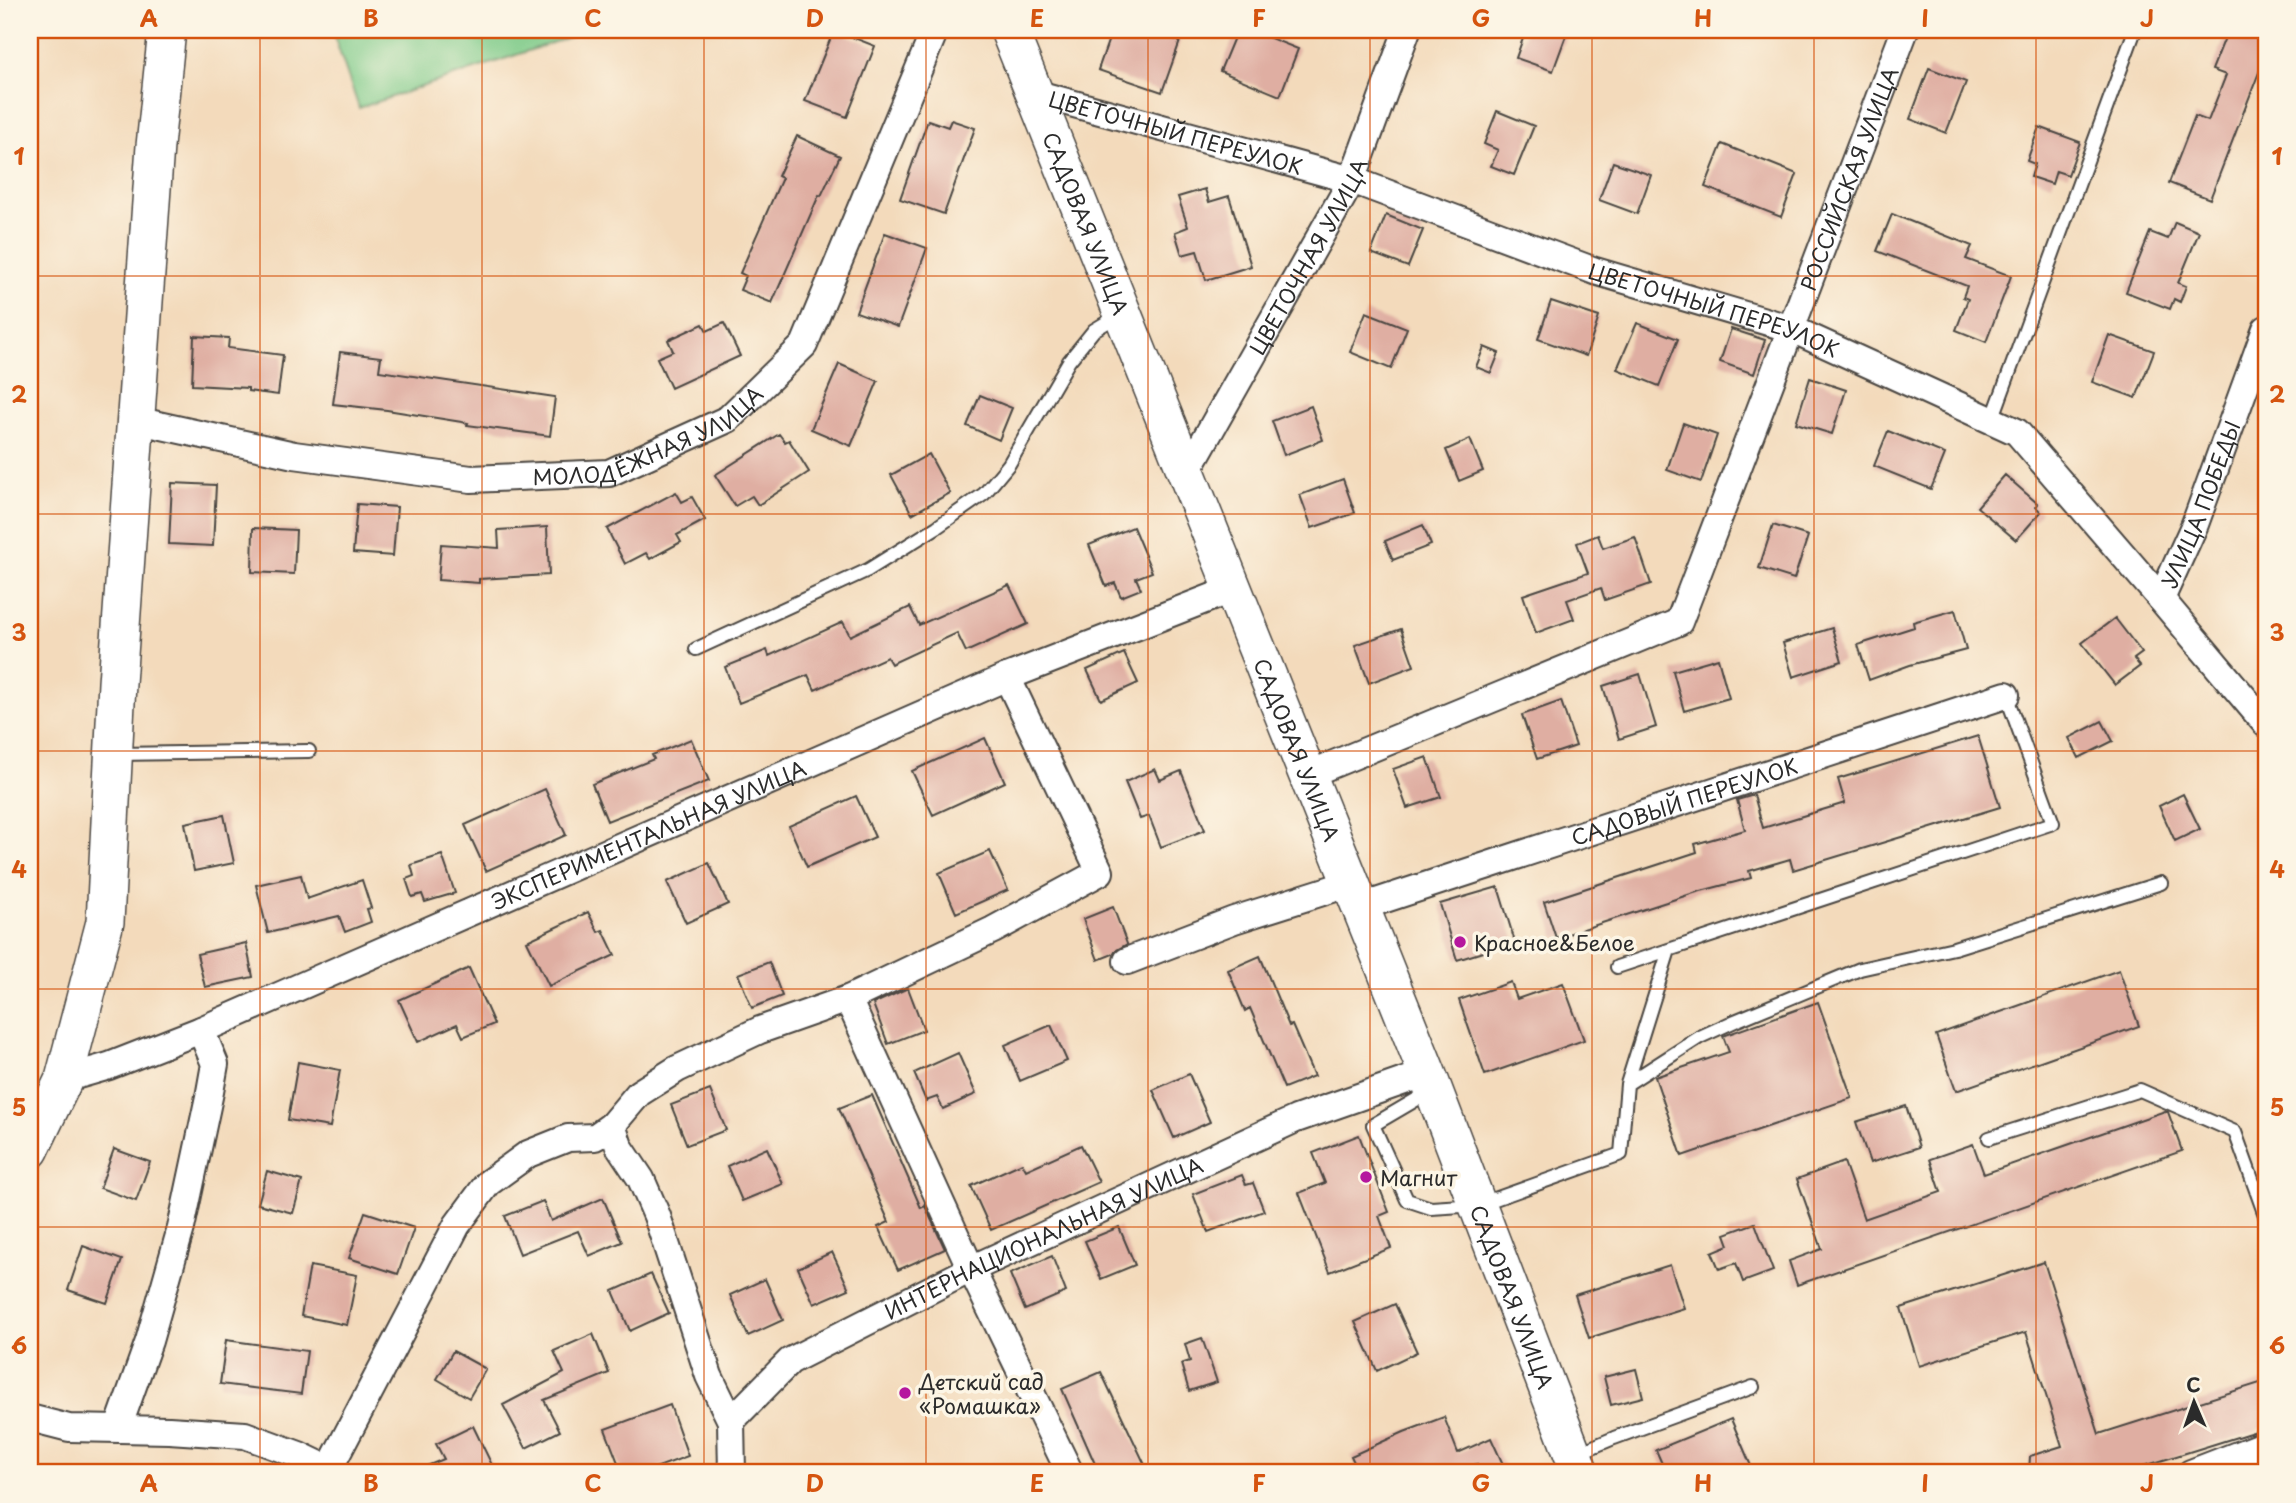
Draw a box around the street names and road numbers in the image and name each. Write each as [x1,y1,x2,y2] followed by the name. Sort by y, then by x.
[1791,62,1906,295] street label: РОССИЙСКАЯ УЛИЦА
[1045,82,1306,182] street label: ЦВЕТОЧНЫЙ ПЕРЕУЛОК
[1035,127,1137,319] street label: САДОВАЯ УЛИЦА
[1241,154,1375,360] street label: ЦВЕТОЧНАЯ УЛИЦА
[1585,254,1844,365] street label: ЦВЕТОЧНЫЙ ПЕРЕУЛОК
[532,378,770,492] street label: МОЛОДЁЖНАЯ УЛИЦА
[2152,416,2247,593] street label: УЛИЦА ПОБЕДЫ
[1246,653,1348,846] street label: САДОВАЯ УЛИЦА
[1567,749,1801,853] street label: САДОВЫЙ ПЕРЕУЛОК
[486,751,811,917] street label: ЭКСПЕРИМЕНТАЛЬНАЯ УЛИЦА
[878,1148,1208,1327] street label: ИНТЕРНАЦИОНАЛЬНАЯ УЛИЦА
[1463,1200,1562,1393] street label: САДОВАЯ УЛИЦА

